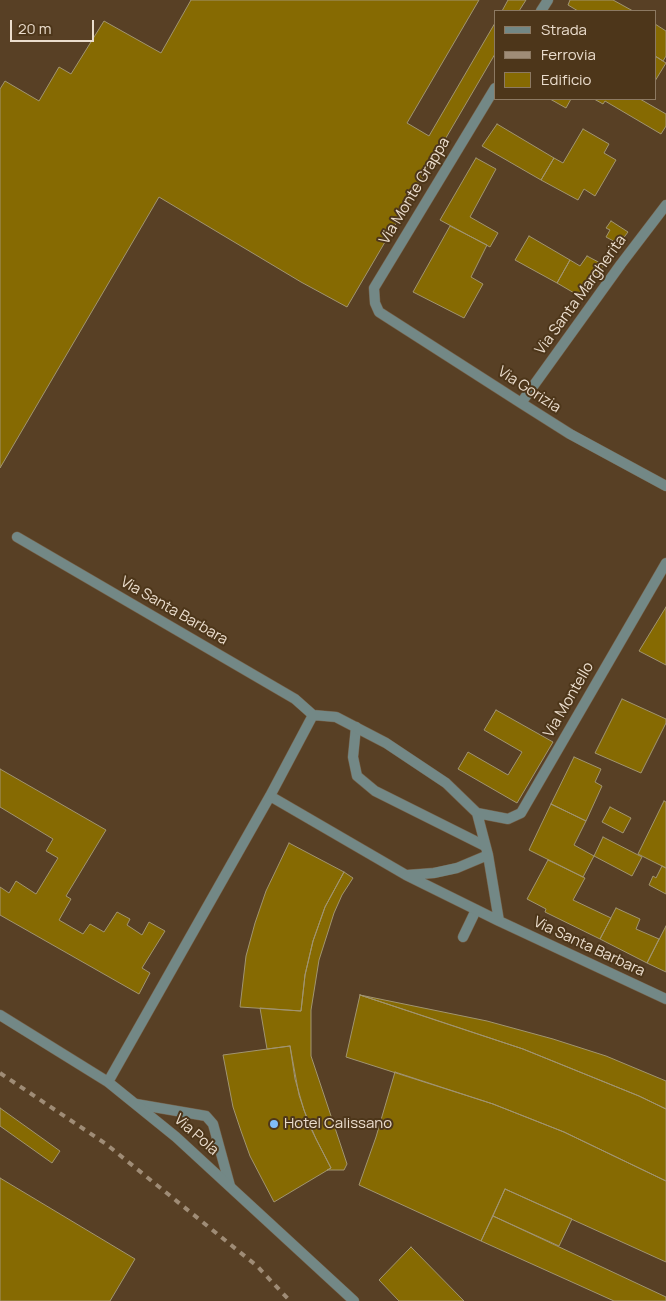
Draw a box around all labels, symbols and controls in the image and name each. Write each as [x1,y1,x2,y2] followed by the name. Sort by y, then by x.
[12,10,96,42] scale bar
[493,10,656,100] legend
[18,18,51,39] text: 20 m
[541,19,587,40] text: Strada
[541,44,596,65] text: Ferrovia
[541,69,591,90] text: Edificio
[376,134,454,248] street label: Via Monte Grappa
[532,232,630,358] street label: Via Santa Margherita
[494,363,564,417] street label: Via Gorizia
[117,573,231,649] street label: Via Santa Barbara
[540,659,598,741] street label: Via Montello
[530,913,648,981] street label: Via Santa Barbara
[170,1111,222,1159] street label: Via Pola
[284,1115,392,1133] place label: Hotel Calissano
[268,1118,280,1130] marker: Hotel Calissano

